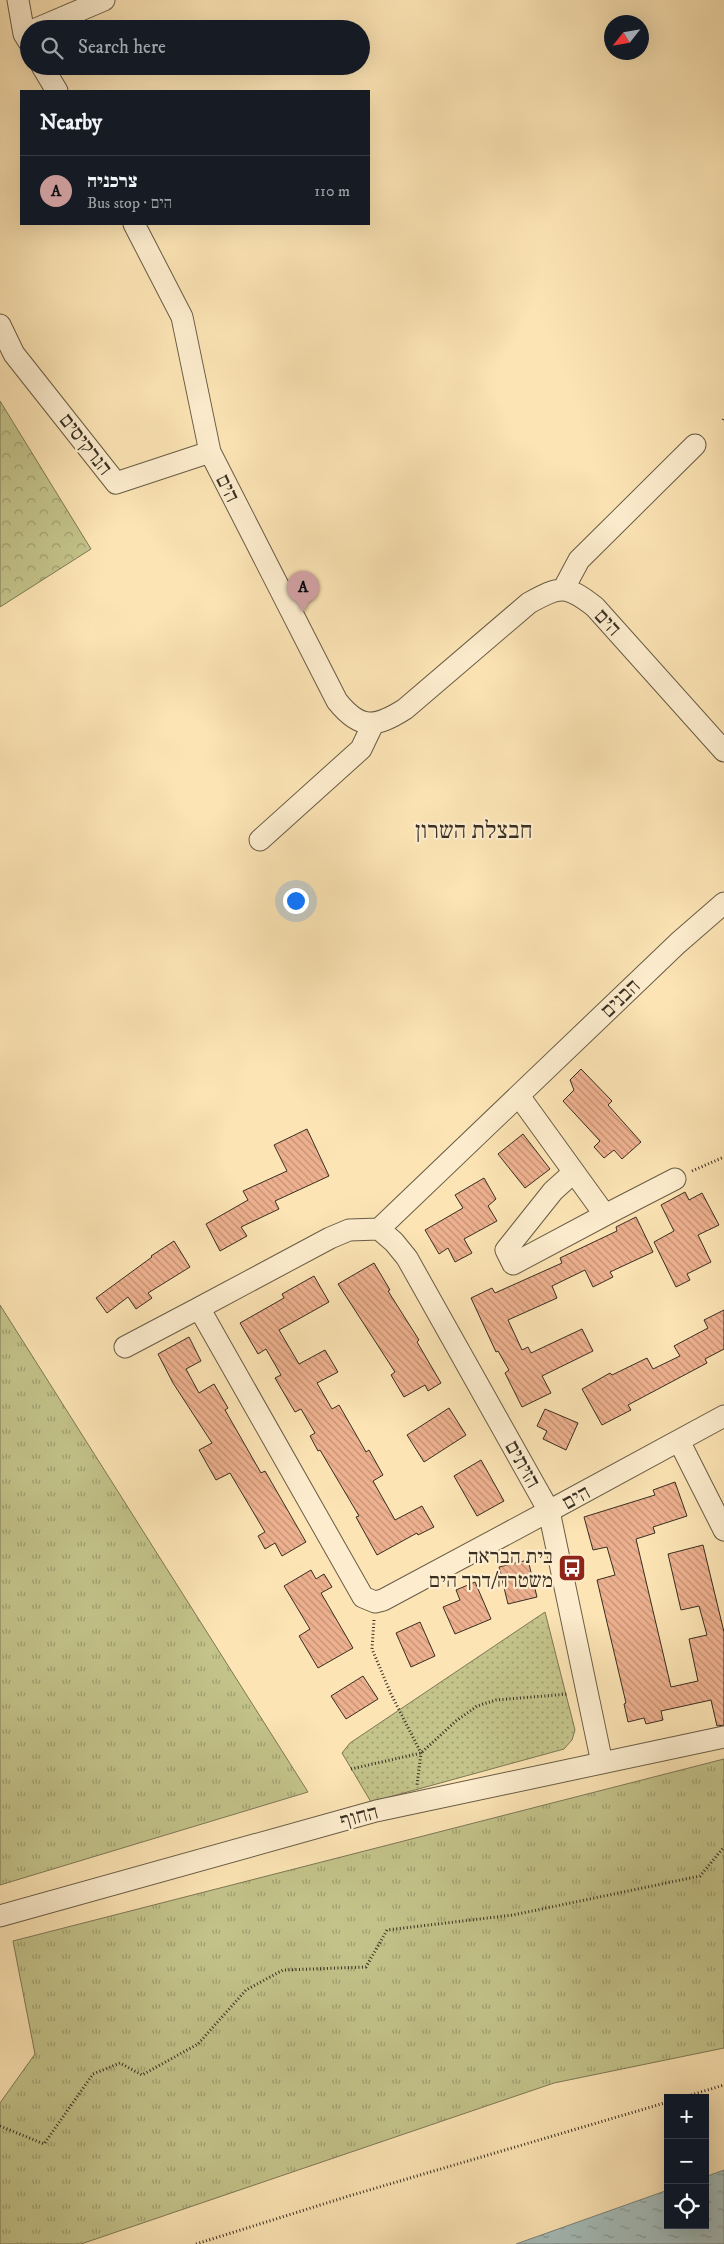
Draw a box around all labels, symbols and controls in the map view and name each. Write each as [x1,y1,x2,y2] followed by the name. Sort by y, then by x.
[604,15,649,60] north arrow
[20,20,370,75] search box
[38,34,66,62] icon: search
[78,36,166,59] text: Search here
[40,110,102,136] text: Nearby
[87,170,138,193] text: צרכניה
[51,181,61,201] text: A
[314,181,350,201] text: 110 m
[87,193,172,213] text: Bus stop · הים
[53,408,118,481] street label: הנרקיסים
[209,470,245,507] street label: הים
[287,571,319,612] pin: A
[588,604,626,642] street label: הים
[415,816,533,846] district label: חבצלת השרון
[283,888,309,914] your location
[595,974,646,1024] street label: הבנים
[498,1436,546,1493] street label: הזיתים
[558,1480,595,1516] street label: הים
[429,1544,553,1594] place label: בית הבראה משטרה/דרך הים
[557,1553,587,1583] bus stop icon: בית הבראה משטרה/דרך הים
[337,1799,381,1835] street label: החוף
[664,2094,709,2229] map controls
[664,2094,709,2139] button: +
[664,2139,709,2184] button: −
[664,2184,709,2229] button: locate

